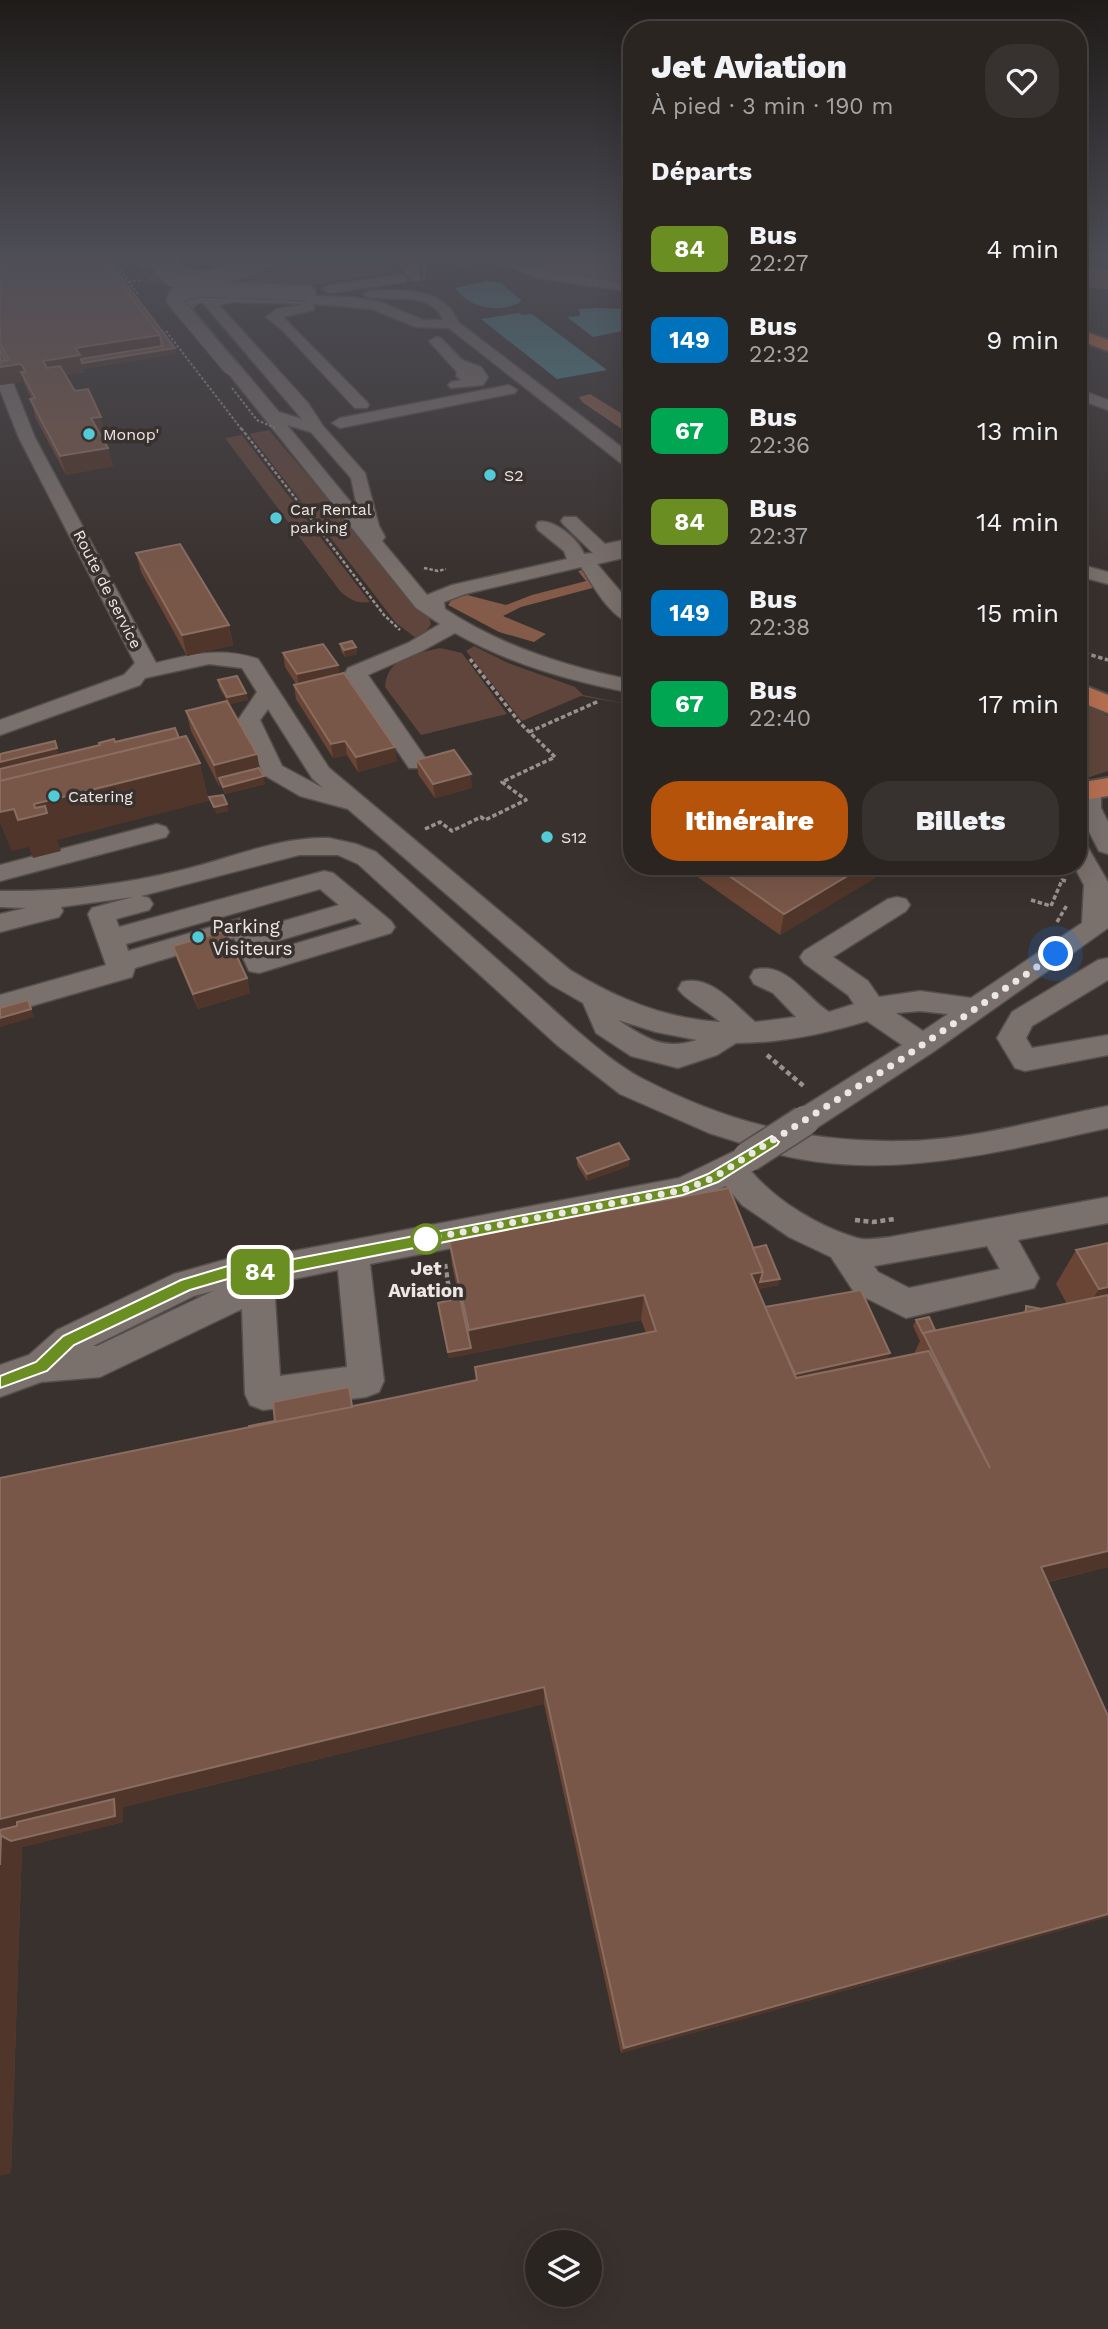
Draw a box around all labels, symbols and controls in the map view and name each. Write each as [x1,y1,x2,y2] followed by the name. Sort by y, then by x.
[985,44,1059,118] button: heart
[651,47,847,86] text: Jet Aviation
[651,93,893,120] text: À pied · 3 min · 190 m
[651,156,752,186] text: Départs
[749,220,797,250] text: Bus
[986,234,1059,264] text: 4 min
[674,235,705,263] text: 84
[749,250,808,277] text: 22:27
[749,311,797,341] text: Bus
[986,325,1059,355] text: 9 min
[669,326,710,354] text: 149
[749,341,809,368] text: 22:32
[749,402,797,432] text: Bus
[977,416,1059,446] text: 13 min
[675,417,704,445] text: 67
[103,425,159,444] place label: Monop'
[81,426,97,442] marker: Monop'
[749,432,810,459] text: 22:36
[504,466,524,485] place label: S2
[482,467,498,483] marker: S2
[749,493,797,523] text: Bus
[290,500,372,537] place label: Car Rental parking
[976,507,1059,537] text: 14 min
[674,508,705,536] text: 84
[268,510,284,526] marker: Car Rental parking
[749,523,808,550] text: 22:37
[69,527,146,652] street label: Route de service
[749,584,797,614] text: Bus
[977,598,1059,628] text: 15 min
[669,599,710,627] text: 149
[749,614,810,641] text: 22:38
[749,675,797,705] text: Bus
[978,689,1059,719] text: 17 min
[675,690,704,718] text: 67
[749,705,811,732] text: 22:40
[651,781,848,861] button: Itinéraire
[862,781,1059,861] button: Billets
[68,787,133,806] place label: Catering
[46,788,62,804] marker: Catering
[561,828,587,847] place label: S12
[539,829,555,845] marker: S12
[212,915,292,960] place label: Parking Visiteurs
[190,929,206,945] marker: Parking Visiteurs
[1038,936,1073,971] your location
[411,1224,441,1254] marker: Jet Aviation
[229,1249,292,1295] line badge: 84
[388,1257,464,1302] place label: Jet Aviation
[245,1258,275,1286] text: 84
[525,2230,602,2307] map controls
[525,2230,602,2307] button: layers

